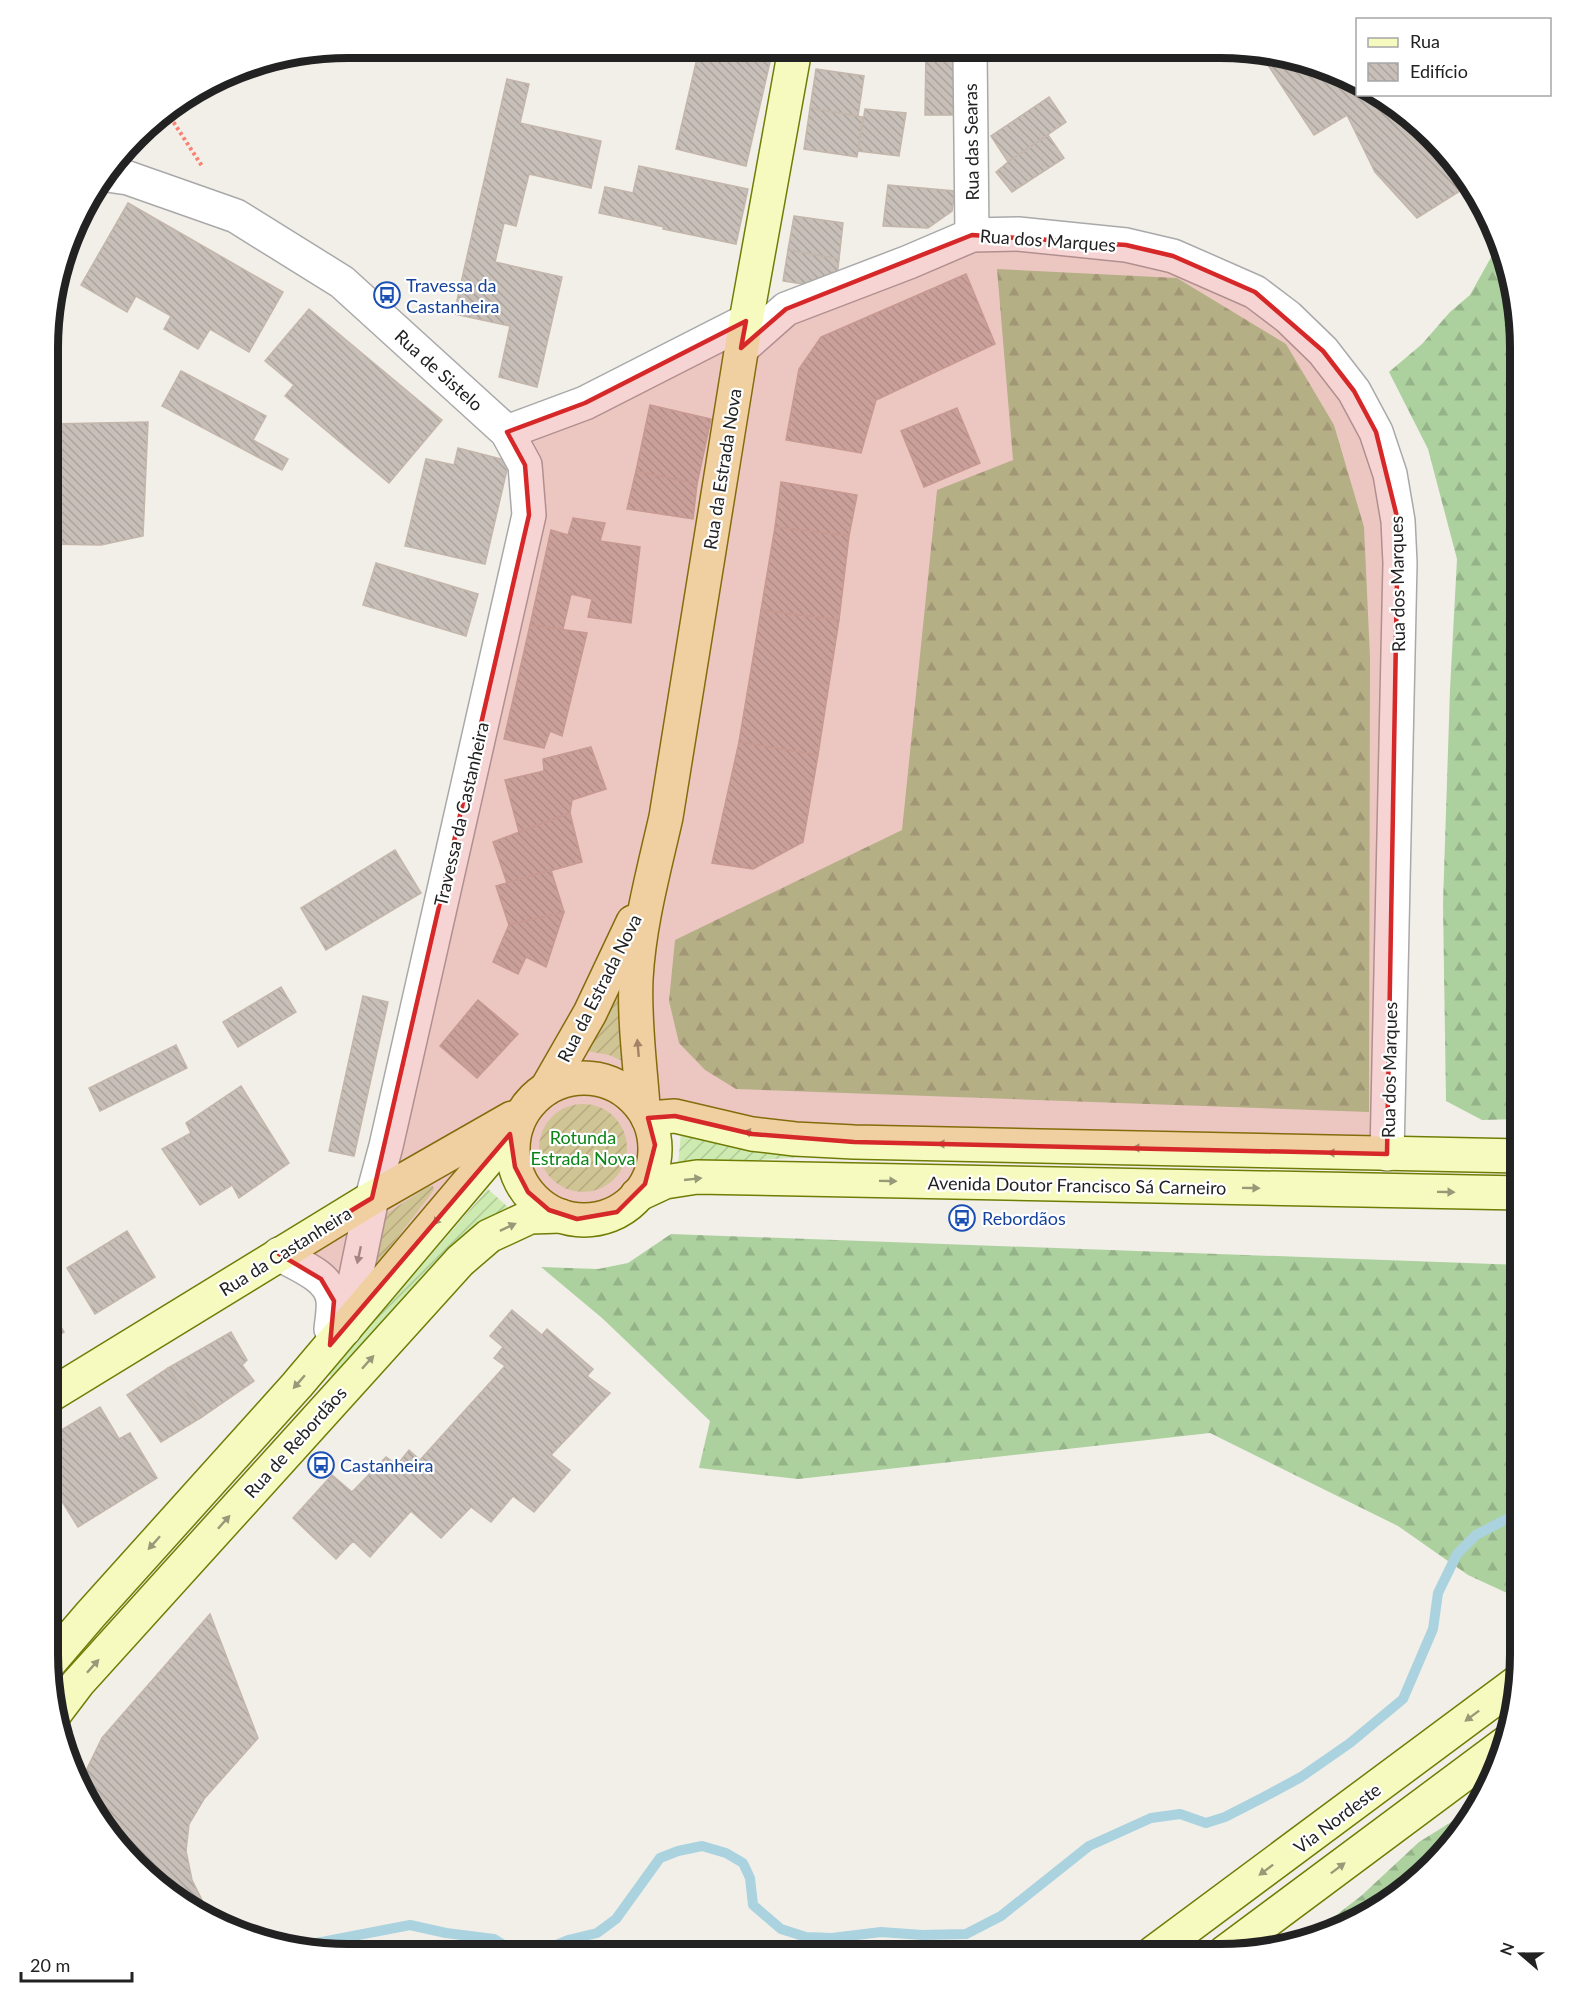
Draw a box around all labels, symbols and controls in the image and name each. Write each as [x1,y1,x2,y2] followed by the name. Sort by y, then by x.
[1356,18,1551,96] legend
[1410,30,1440,52] text: Rua
[1410,60,1468,82] text: Edifício
[959,83,983,201] street label: Rua das Searas
[979,224,1117,256] street label: Rua dos Marques
[406,274,499,317] place label: Travessa da Castanheira
[372,280,402,310] bus stop icon: Travessa da Castanheira
[390,325,488,415] street label: Rua de Sistelo
[698,387,746,551] street label: Rua da Estrada Nova
[1385,516,1409,652] street label: Rua dos Marques
[429,720,493,908] street label: Travessa da Castanheira
[552,910,646,1066] street label: Rua da Estrada Nova
[1377,1002,1401,1138] street label: Rua dos Marques
[634,1039,643,1058] one-way arrow
[531,1126,635,1169] park label: Rotunda Estrada Nova
[742,1128,761,1137] one-way arrow
[937,1139,956,1149] one-way arrow
[1132,1144,1151,1153] one-way arrow
[1327,1148,1346,1158] one-way arrow
[927,1171,1227,1199] street label: Avenida Doutor Francisco Sá Carneiro
[683,1174,702,1184] one-way arrow
[878,1176,897,1186] one-way arrow
[1241,1183,1260,1193] one-way arrow
[1436,1187,1455,1197] one-way arrow
[215,1202,355,1300] street label: Rua da Castanheira
[947,1203,977,1233] bus stop icon: Rebordãos
[982,1207,1066,1229] place label: Rebordãos
[432,1210,445,1226] one-way arrow
[499,1222,517,1232] one-way arrow
[354,1245,364,1264] one-way arrow
[361,1355,375,1369] one-way arrow
[293,1374,306,1389] one-way arrow
[239,1382,351,1502] street label: Rua de Rebordãos
[306,1450,336,1480] bus stop icon: Castanheira
[340,1454,433,1476] place label: Castanheira
[217,1515,230,1530] one-way arrow
[148,1535,161,1550] one-way arrow
[86,1659,100,1674] one-way arrow
[1464,1709,1480,1722] one-way arrow
[1289,1778,1385,1858] street label: Via Nordeste
[1329,1862,1345,1874] one-way arrow
[1258,1864,1273,1876] one-way arrow
[1491,1924,1551,1984] north arrow
[1495,1940,1517,1958] text: N
[21,1945,132,1983] scale bar
[30,1954,70,1976] text: 20 m

